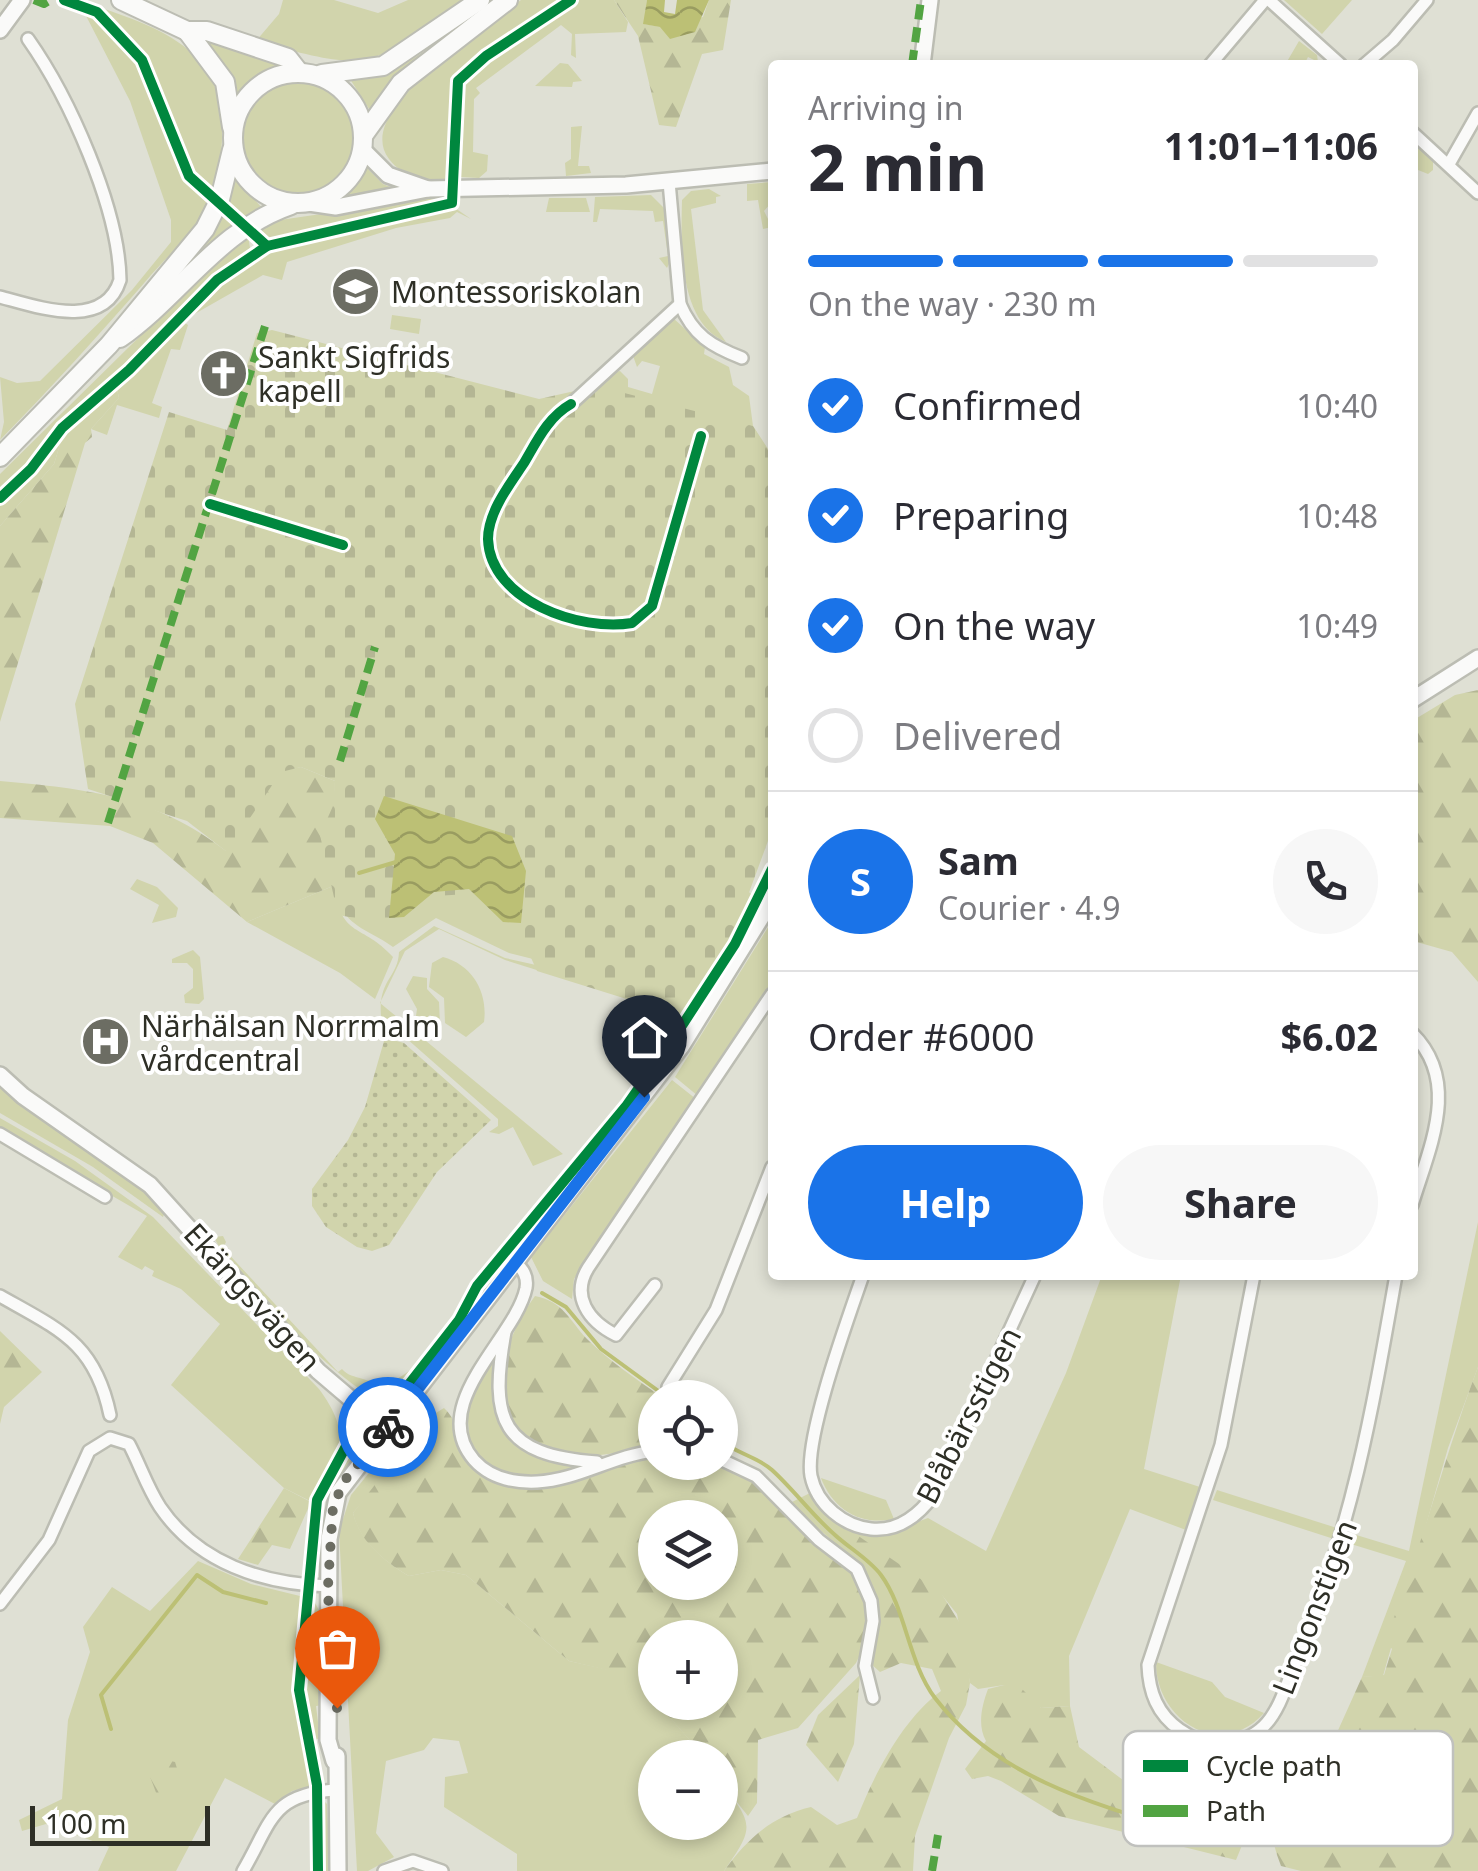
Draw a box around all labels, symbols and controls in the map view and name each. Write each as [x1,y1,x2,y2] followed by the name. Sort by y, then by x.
[808,86,963,129] text: Arriving in
[1164,119,1378,171] text: 11:01–11:06
[808,122,987,210] text: 2 min
[330,265,382,317] school or university icon: Montessoriskolan
[391,271,641,312] place label: Montessoriskolan
[808,282,1097,325] text: On the way · 230 m
[258,336,450,411] place label: Sankt Sigfrids kapell
[197,347,249,399] church icon: Sankt Sigfrids kapell
[808,378,863,433] icon: check
[893,379,1082,431] text: Confirmed
[1296,384,1378,427] text: 10:40
[808,488,863,543] icon: check
[893,489,1069,541] text: Preparing
[1296,494,1378,537] text: 10:48
[808,598,863,653] icon: check
[893,599,1095,651] text: On the way
[1296,604,1378,647] text: 10:49
[893,709,1062,761] text: Delivered
[1273,829,1378,934] button: phone
[938,834,1019,886] text: Sam
[850,855,871,907] text: S
[938,886,1121,929] text: Courier · 4.9
[602,995,687,1098] pin
[141,1005,440,1080] place label: Närhälsan Norrmalm vårdcentral
[617,1010,672,1065] icon: home
[808,1010,1034,1062] text: Order #6000
[1280,1010,1378,1062] text: $6.02
[80,1016,132,1068] hospital icon: Närhälsan Norrmalm vårdcentral
[808,1145,1083,1260] button: Help
[1103,1145,1378,1260] button: Share
[175,1214,331,1380] street label: Ekängsvägen
[906,1320,1030,1510] street label: Blåbärsstigen
[338,1377,438,1477] courier
[638,1380,738,1840] map controls
[638,1380,738,1480] button: locate
[361,1400,416,1455] icon: bike
[638,1500,738,1600] button: layers
[1262,1514,1366,1700] street label: Lingonstigen
[295,1606,380,1709] pin
[638,1620,738,1720] button: +
[310,1621,365,1676] icon: bag
[1123,1731,1453,1846] legend
[638,1740,738,1840] button: −
[1206,1746,1342,1784] text: Cycle path
[1206,1791,1266,1829] text: Path
[30,1801,210,1846] scale bar
[45,1804,127,1842] text: 100 m

